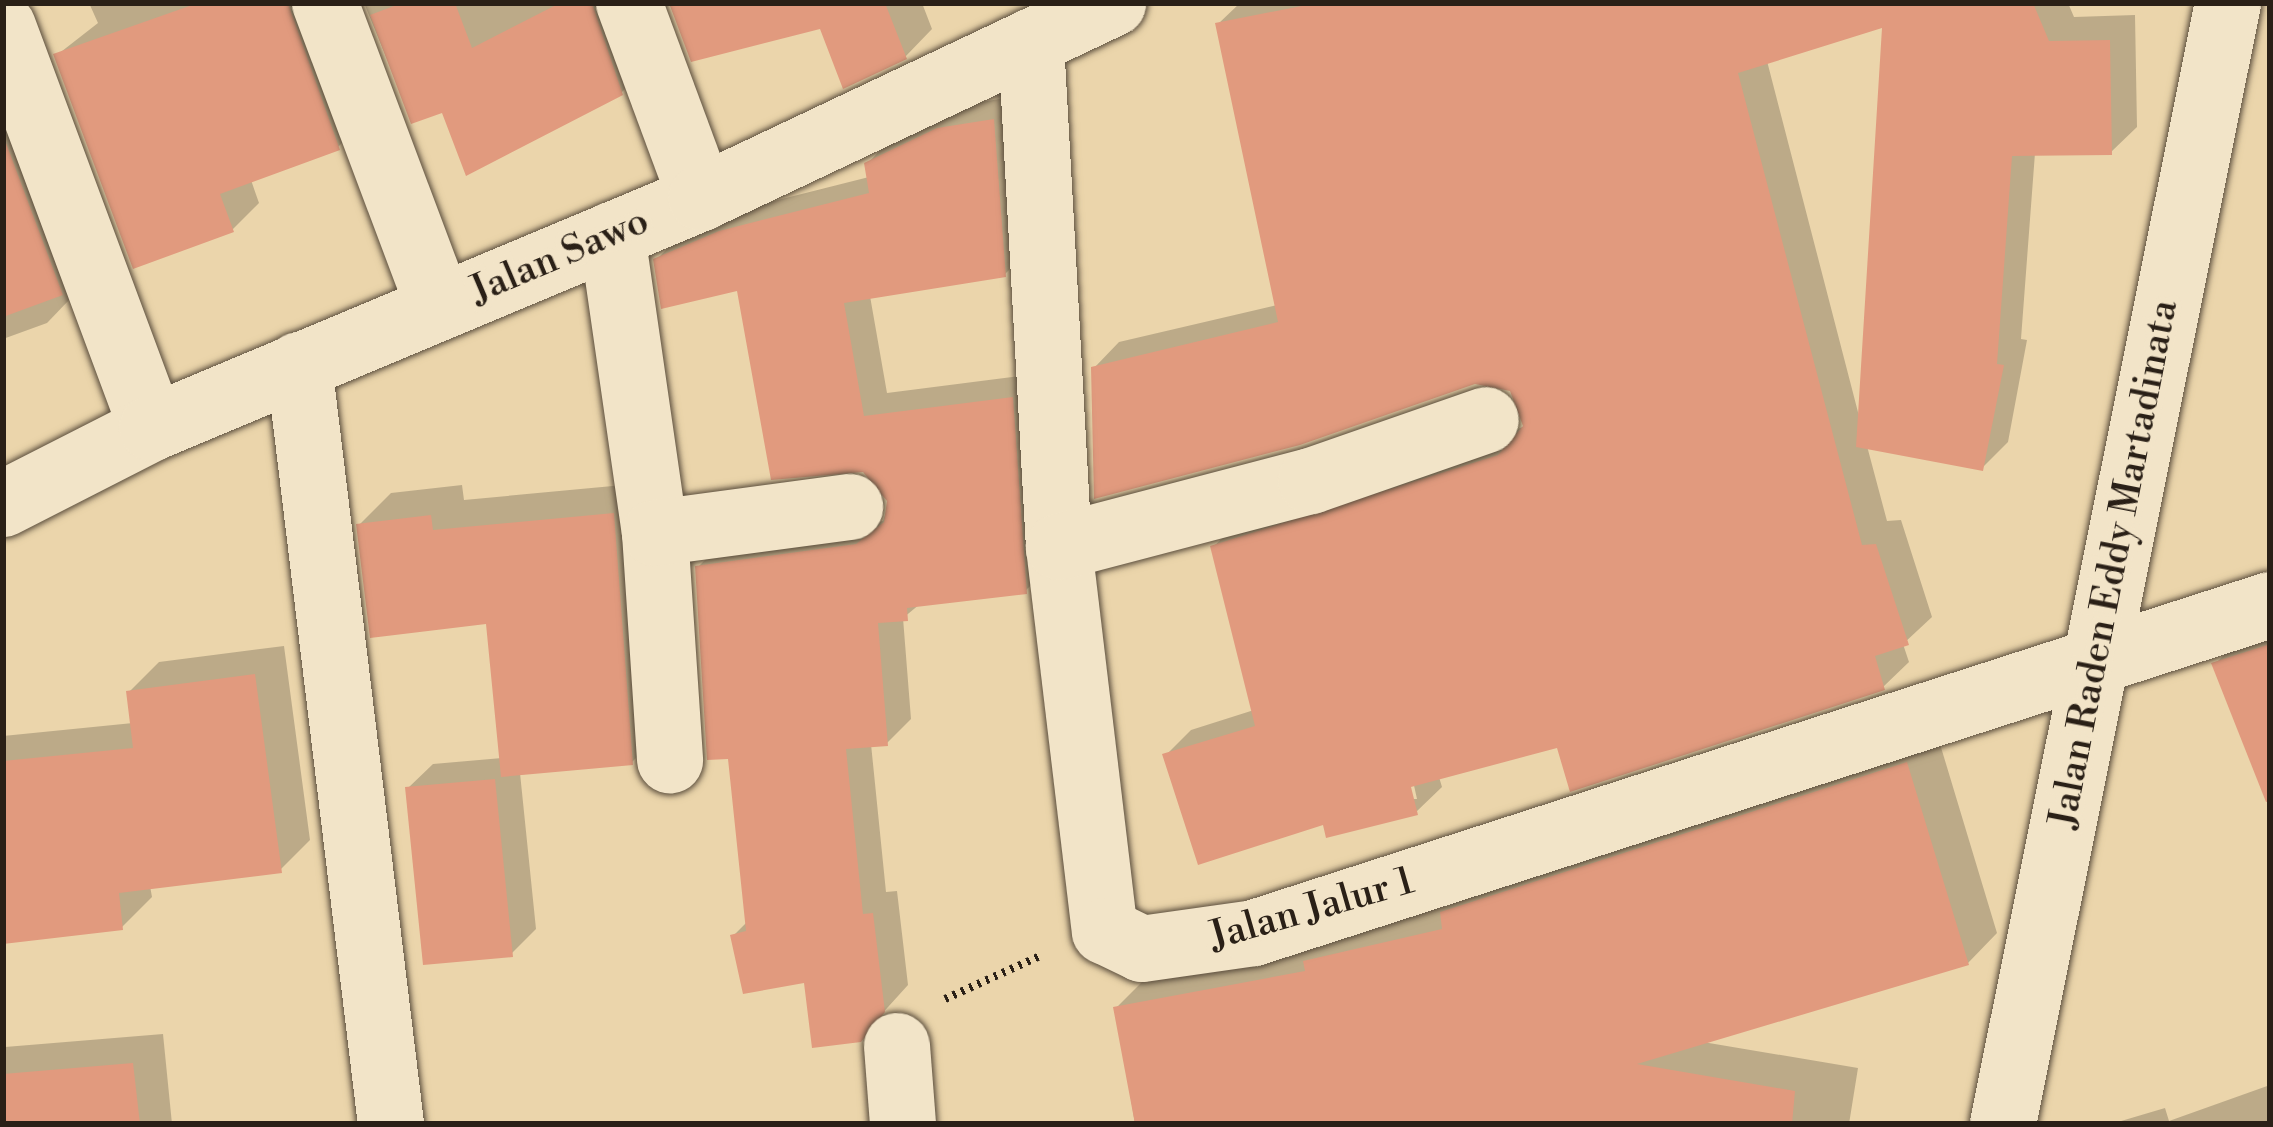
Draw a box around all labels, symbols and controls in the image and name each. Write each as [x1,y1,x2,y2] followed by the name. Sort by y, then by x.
[464,199,656,315] street label: Jalan Sawo
[2041,296,2189,832] street label: Jalan Raden Eddy Martadinata
[1204,858,1420,962] street label: Jalan Jalur 1

